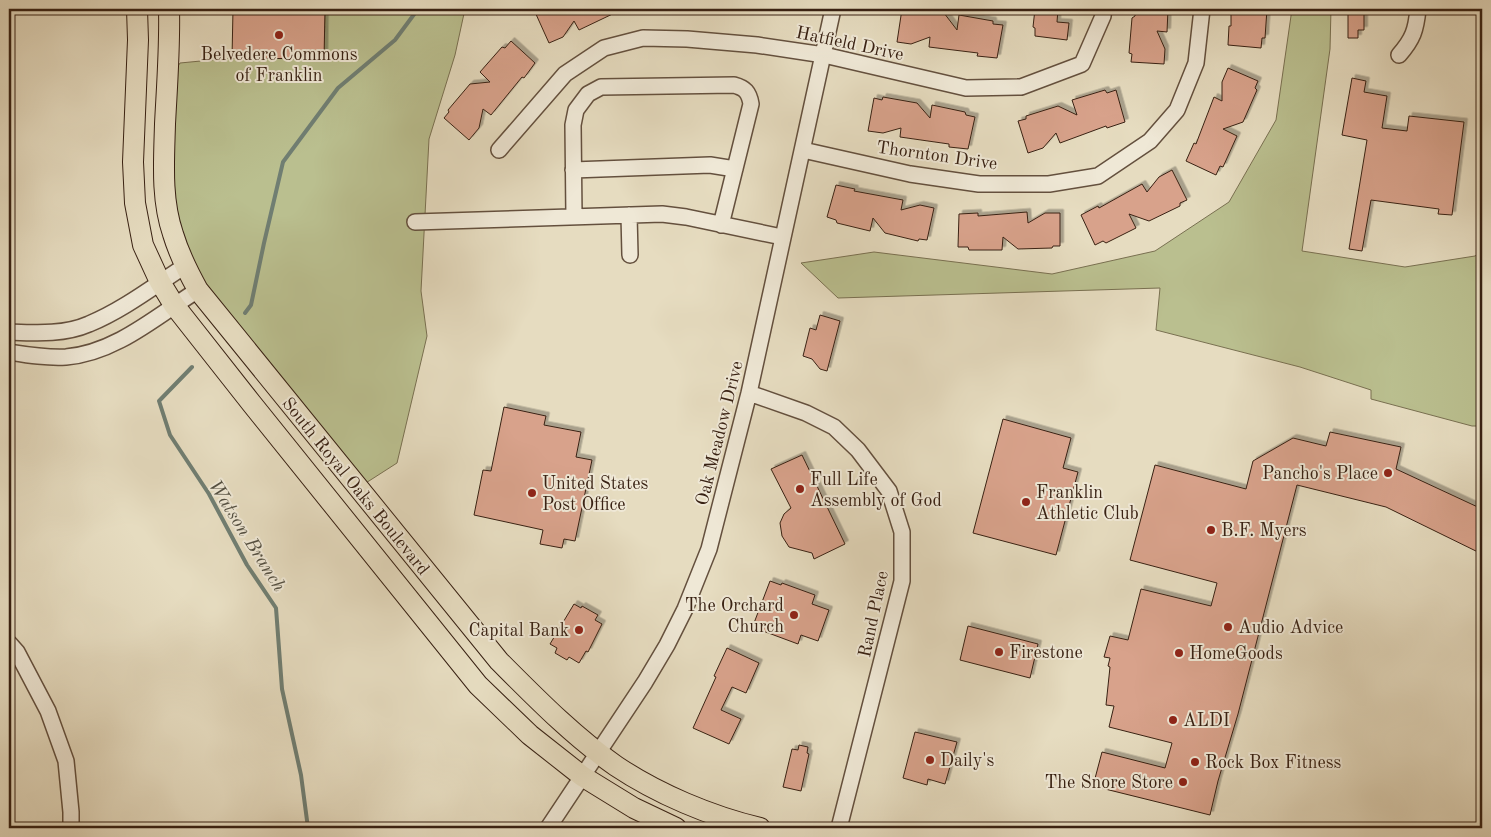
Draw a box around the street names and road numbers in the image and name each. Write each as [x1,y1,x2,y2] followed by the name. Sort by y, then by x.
[794,24,905,64] street label: Hatfield Drive
[875,139,998,173] street label: Thornton Drive
[693,359,747,507] street label: Oak Meadow Drive
[278,394,432,579] street label: South Royal Oaks Boulevard
[856,569,892,659] street label: Rand Place

